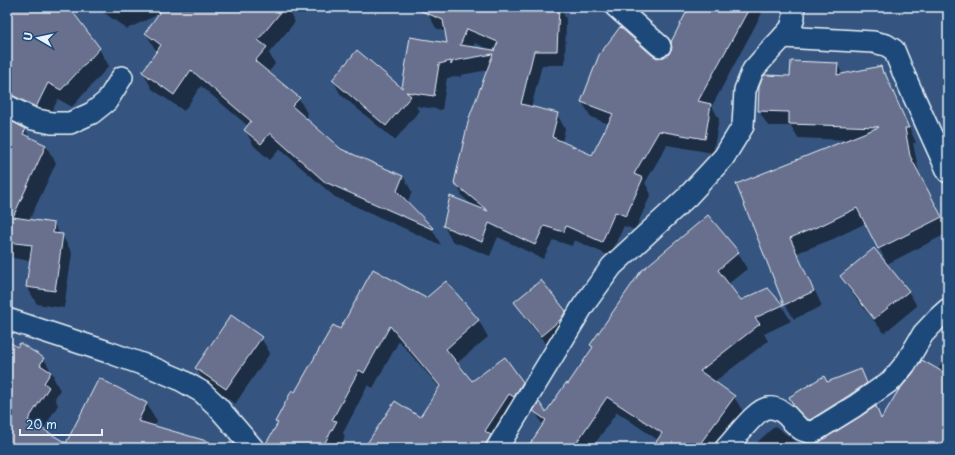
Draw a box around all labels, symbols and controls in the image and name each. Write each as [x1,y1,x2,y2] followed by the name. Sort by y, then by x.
[18,18,58,58] north arrow
[19,31,37,42] text: U
[20,411,102,437] scale bar
[26,415,57,433] text: 20 m

